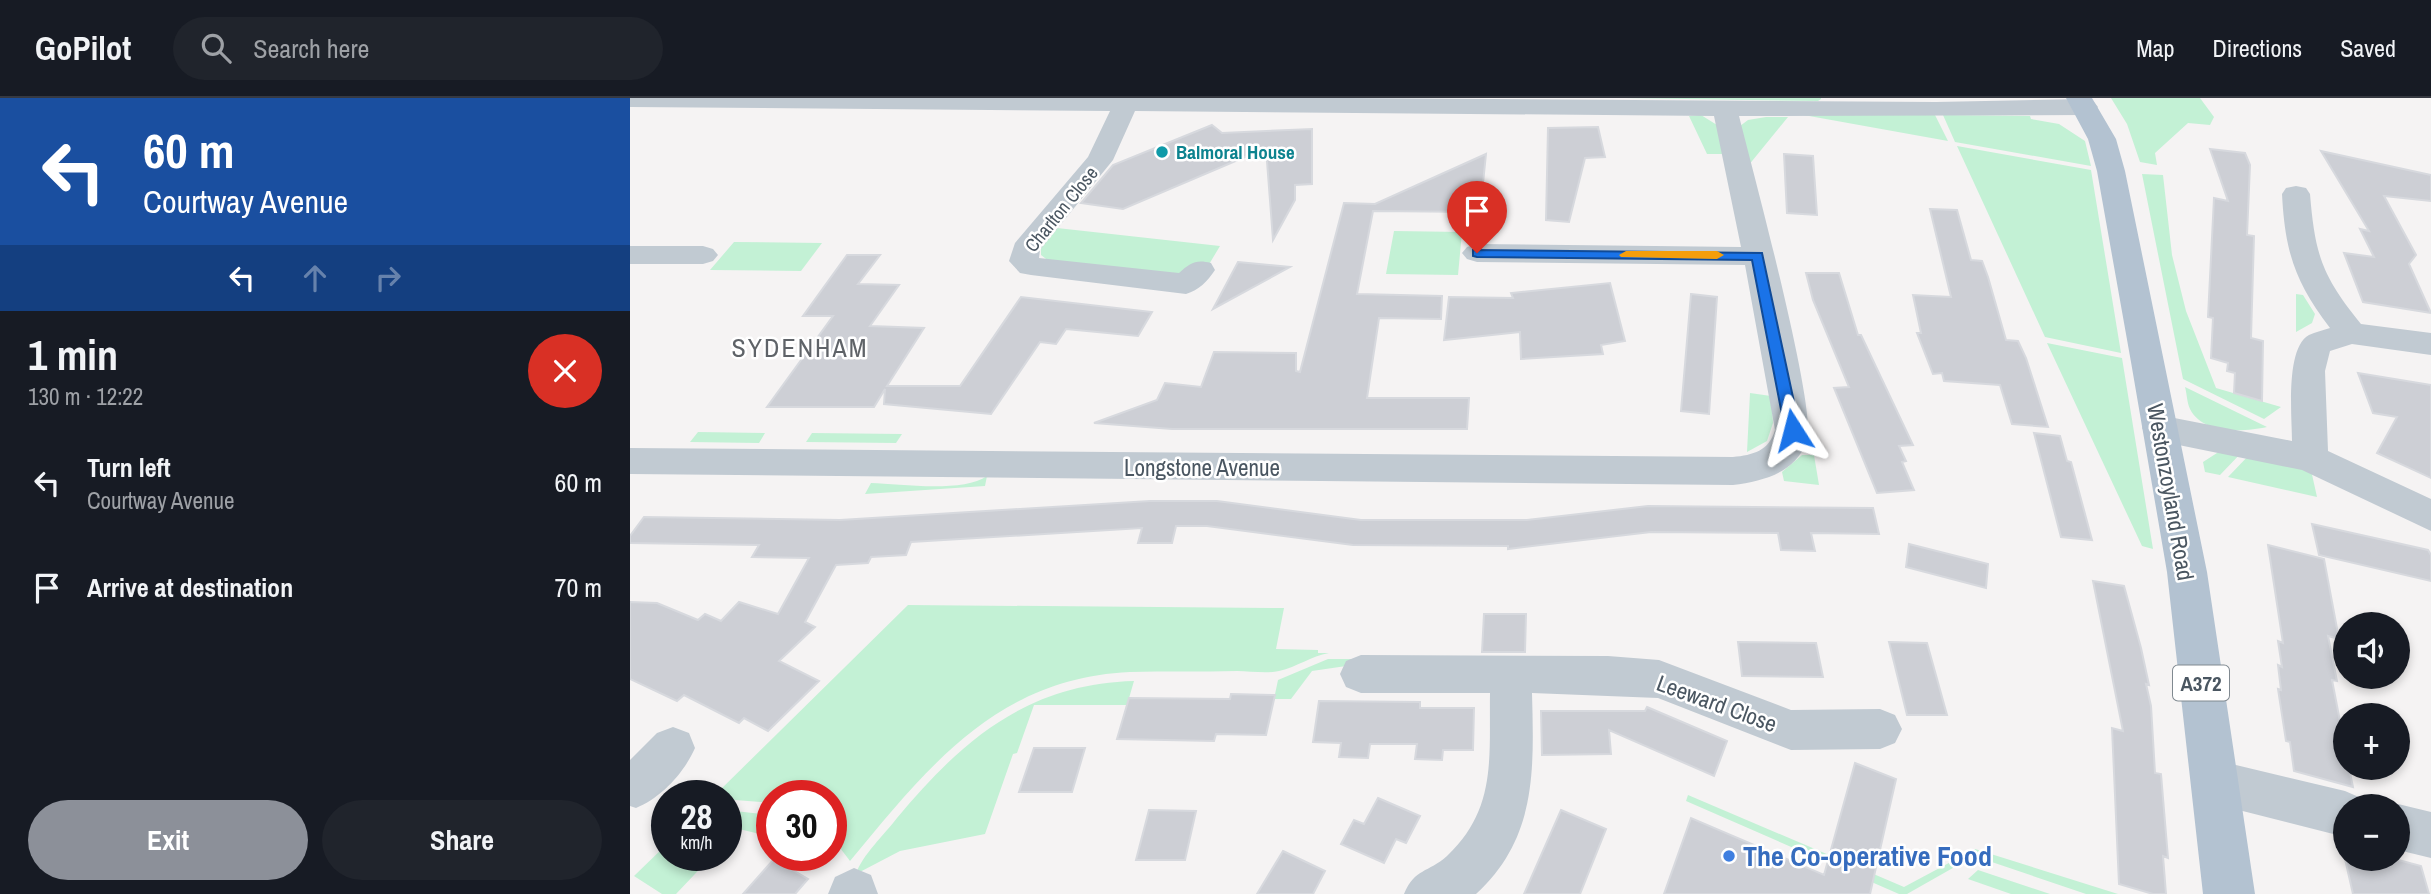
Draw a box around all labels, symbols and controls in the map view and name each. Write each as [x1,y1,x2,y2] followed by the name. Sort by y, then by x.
[173,17,663,80] search box
[35,26,131,70] text: GoPilot
[197,29,235,67] icon: search
[253,31,369,66] text: Search here
[2136,32,2174,64] text: Map
[2212,32,2302,64] text: Directions
[2340,32,2396,64] text: Saved
[143,117,235,183] text: 60 m
[28,126,119,217] icon: left
[1176,139,1295,165] place label: Balmoral House
[1154,144,1170,160] marker: Balmoral House
[1018,161,1104,257] street label: Charlton Close
[143,180,348,223] text: Courtway Avenue
[1447,181,1507,253] pin
[1458,192,1496,230] icon: arrive
[223,259,261,297] icon: left
[296,259,334,297] icon: ahead
[369,259,407,297] icon: right
[28,327,118,383] text: 1 min
[732,330,868,365] district label: SYDENHAM
[528,334,602,408] button: close
[28,381,143,412] text: 130 m · 12:22
[1756,393,1830,467] position arrow
[2140,401,2202,583] street label: Westonzoyland Road
[87,450,171,485] text: Turn left
[1124,452,1280,483] street label: Longstone Avenue
[28,464,66,502] icon: left
[555,465,602,500] text: 60 m
[87,485,235,516] text: Courtway Avenue
[28,569,66,607] icon: arrive
[87,570,293,605] text: Arrive at destination
[555,570,602,605] text: 70 m
[2333,612,2410,871] map controls
[2333,612,2410,689] button: sound
[2173,666,2229,700] road number: A372
[1653,667,1781,739] street label: Leeward Close
[2333,703,2410,780] button: +
[756,780,847,871] speed limit sign: 30
[681,793,712,840] text: 28
[2333,794,2410,871] button: −
[28,800,308,880] button: Exit
[322,800,602,880] button: Share
[681,830,713,855] text: km/h
[1743,837,1992,875] place label: The Co-operative Food
[1721,848,1737,864] marker: The Co-operative Food

